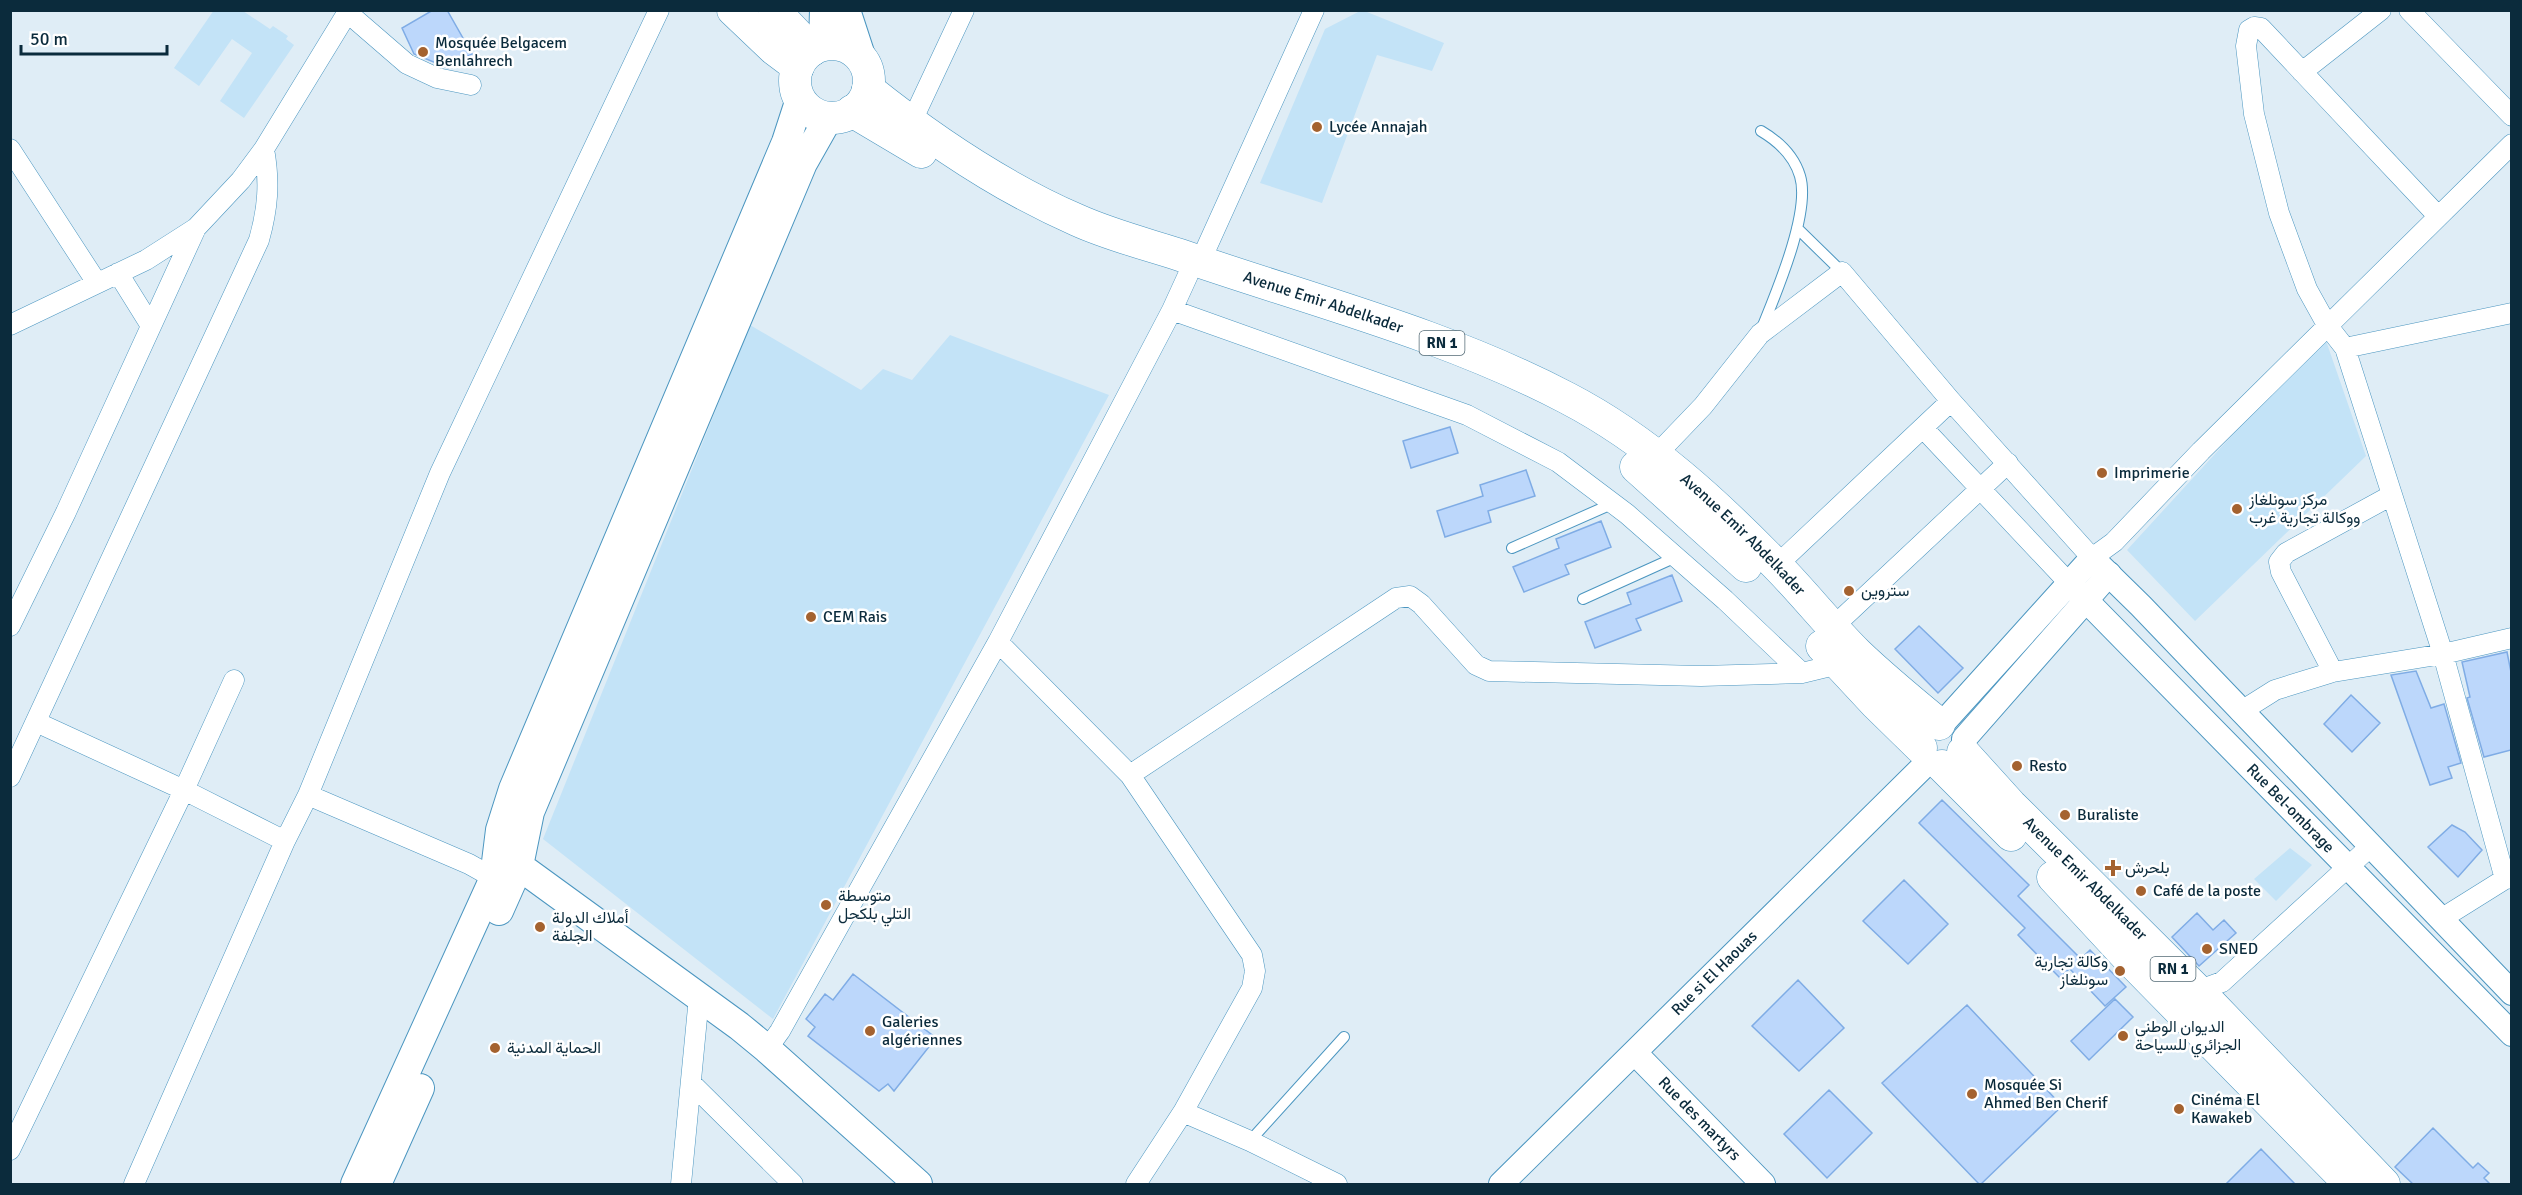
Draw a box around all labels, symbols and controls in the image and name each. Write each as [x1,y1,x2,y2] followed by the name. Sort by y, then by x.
[21,18,166,56] scale bar
[30,28,68,50] text: 50 m
[435,33,567,71] place label: Mosquée Belgacem Benlahrech
[416,45,430,59] marker: Mosquée Belgacem Benlahrech
[1329,117,1428,137] place label: Lycée Annajah
[1310,120,1324,134] marker: Lycée Annajah
[1241,267,1406,338] street label: Avenue Emir Abdelkader
[1420,331,1464,355] road number: RN 1
[2114,463,2190,483] place label: Imprimerie
[2095,466,2109,480] marker: Imprimerie
[1676,469,1810,600] street label: Avenue Emir Abdelkader
[2248,490,2360,528] place label: مركز سونلغاز ووكالة تجارية غرب
[2230,502,2244,516] marker: مركز سونلغاز ووكالة تجارية غرب
[1861,581,1909,601] place label: ستروين
[1842,584,1856,598] marker: ستروين
[823,607,887,627] place label: CEM Rais
[804,610,818,624] marker: CEM Rais
[2029,756,2067,776] place label: Resto
[2010,759,2024,773] marker: Resto
[2242,760,2339,857] street label: Rue Bel-ombrage
[2077,805,2139,825] place label: Buraliste
[2058,808,2072,822] marker: Buraliste
[2019,813,2151,945] street label: Avenue Emir Abdelkader
[2125,858,2170,878] place label: بلحرش
[2106,861,2120,875] marker: بلحرش
[2153,881,2261,901] place label: Café de la poste
[2134,884,2148,898] marker: Café de la poste
[838,886,911,927] place label: متوسطة التلي بلكحل
[819,898,833,912] marker: متوسطة التلي بلكحل
[552,908,629,946] place label: أملاك الدولة الجلفة
[533,920,547,934] marker: أملاك الدولة الجلفة
[1667,926,1762,1020] street label: Rue si El Haouas
[2219,939,2258,959] place label: SNED
[2200,942,2214,956] marker: SNED
[2034,952,2108,990] place label: وكالة تجارية سونلغاز
[2150,957,2196,981] road number: RN 1
[2113,964,2127,978] marker: وكالة تجارية سونلغاز
[882,1012,962,1050] place label: Galeries algériennes
[2135,1017,2241,1058] place label: الديوان الوطني الجزائري للسياحة
[863,1024,877,1038] marker: Galeries algériennes
[2116,1029,2130,1043] marker: الديوان الوطني الجزائري للسياحة
[507,1038,601,1058] place label: الحماية المدنية
[488,1041,502,1055] marker: الحماية المدنية
[1654,1073,1745,1165] street label: Rue des martyrs
[1984,1075,2108,1113] place label: Mosquée Si Ahmed Ben Cherif
[1965,1087,1979,1101] marker: Mosquée Si Ahmed Ben Cherif
[2191,1090,2260,1128] place label: Cinéma El Kawakeb
[2172,1102,2186,1116] marker: Cinéma El Kawakeb

